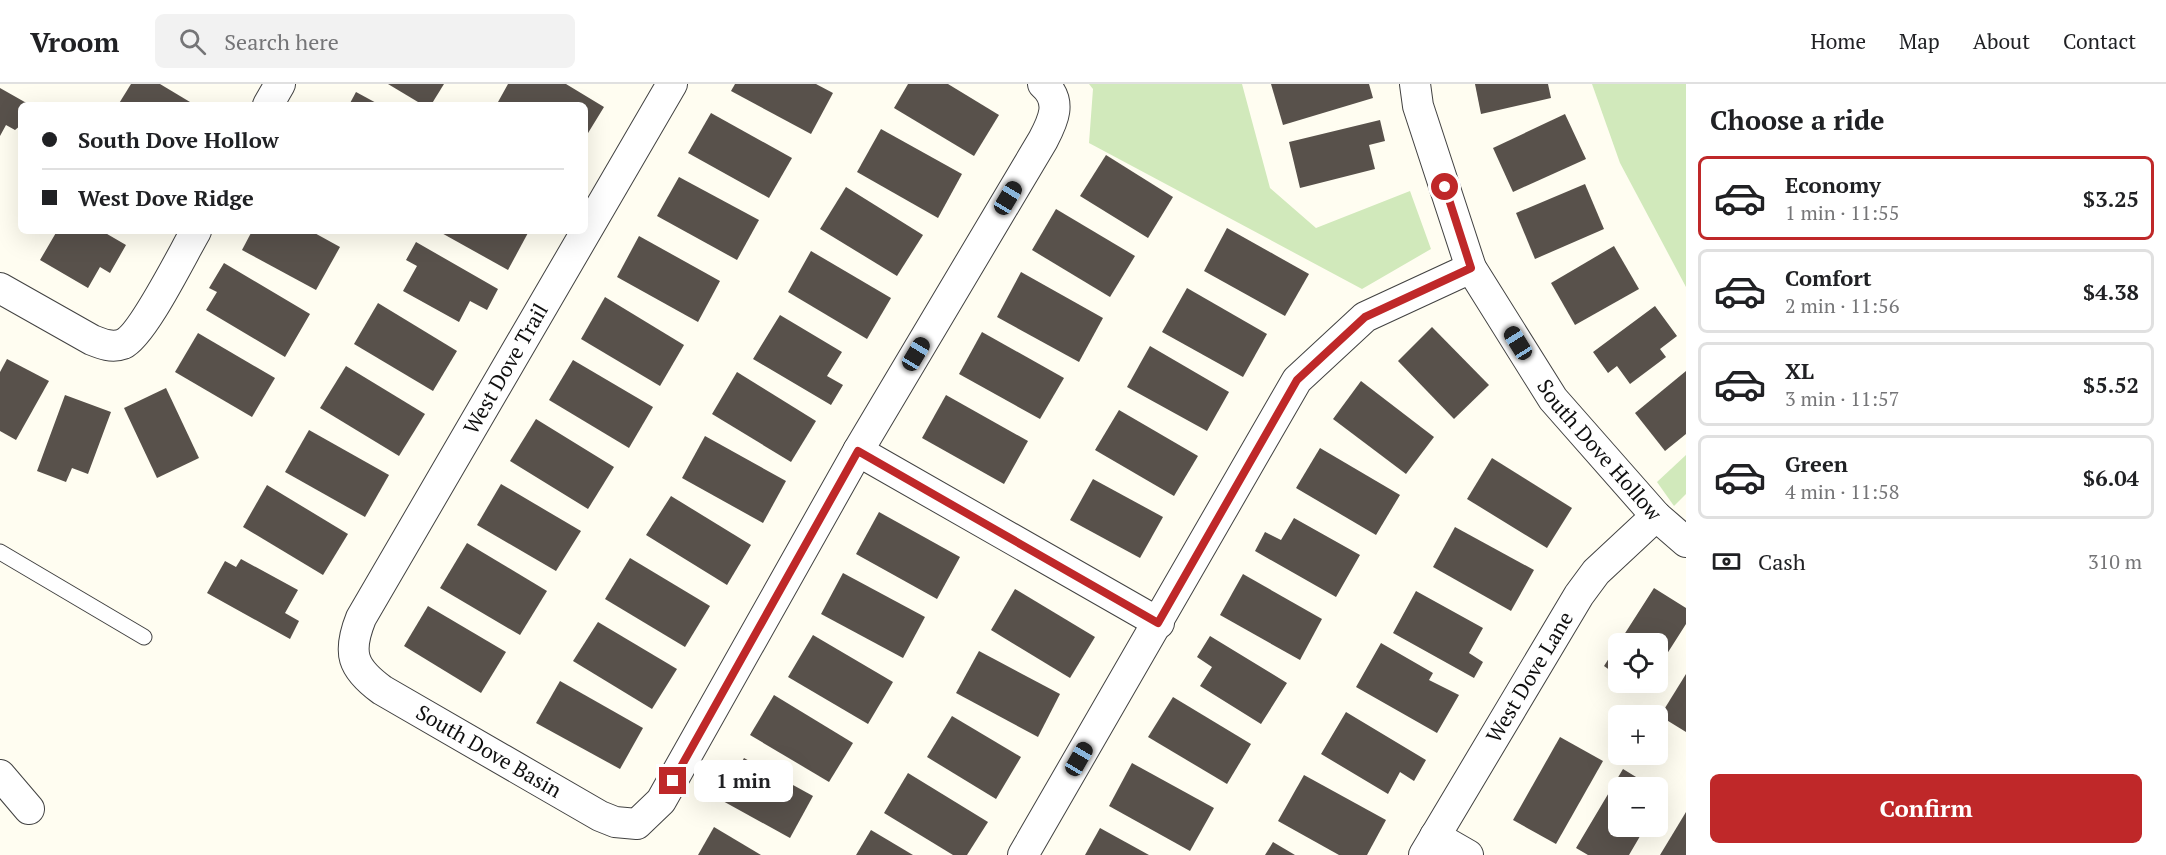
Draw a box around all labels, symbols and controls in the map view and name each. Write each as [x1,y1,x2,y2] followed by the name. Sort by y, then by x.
[155,14,575,68] search box
[30,23,119,60] text: Vroom
[176,25,209,58] icon: search
[224,27,339,56] text: Search here
[1810,27,1866,55] text: Home
[1899,27,1940,55] text: Map
[1973,27,2030,55] text: About
[2063,27,2136,55] text: Contact
[1710,102,1885,138] text: Choose a ride
[78,125,279,154] text: South Dove Hollow
[1785,170,1881,199] text: Economy
[1713,171,1767,225] icon: car
[1431,173,1458,200] route start
[991,178,1025,218] car
[78,183,254,212] text: West Dove Ridge
[2083,184,2139,213] text: $3.25
[1785,199,1899,226] text: 1 min · 11:55
[1785,263,1871,292] text: Comfort
[1713,264,1767,318] icon: car
[2083,277,2139,306] text: $4.38
[1785,292,1899,319] text: 2 min · 11:56
[456,298,554,439] street label: West Dove Trail
[1501,323,1535,363] car
[899,334,933,374] car
[1785,356,1814,385] text: XL
[1713,357,1767,411] icon: car
[2083,370,2139,399] text: $5.52
[1531,374,1669,527] street label: South Dove Hollow
[1785,385,1899,412] text: 3 min · 11:57
[1785,449,1848,478] text: Green
[1713,450,1767,504] icon: car
[2083,463,2139,492] text: $6.04
[1785,478,1899,505] text: 4 min · 11:58
[1710,545,1743,578] icon: cash
[1758,547,1806,576] text: Cash
[2088,548,2142,575] text: 310 m
[1479,606,1579,747] street label: West Dove Lane
[1608,633,1668,837] map controls
[1608,633,1668,693] button: locate
[411,698,567,804] street label: South Dove Basin
[1608,705,1668,765] button: +
[1062,739,1096,779] car
[694,760,793,802] callout: 1 min
[659,767,686,794] route end
[716,767,771,794] text: 1 min
[1710,774,2142,843] button: Confirm
[1608,777,1668,837] button: −

